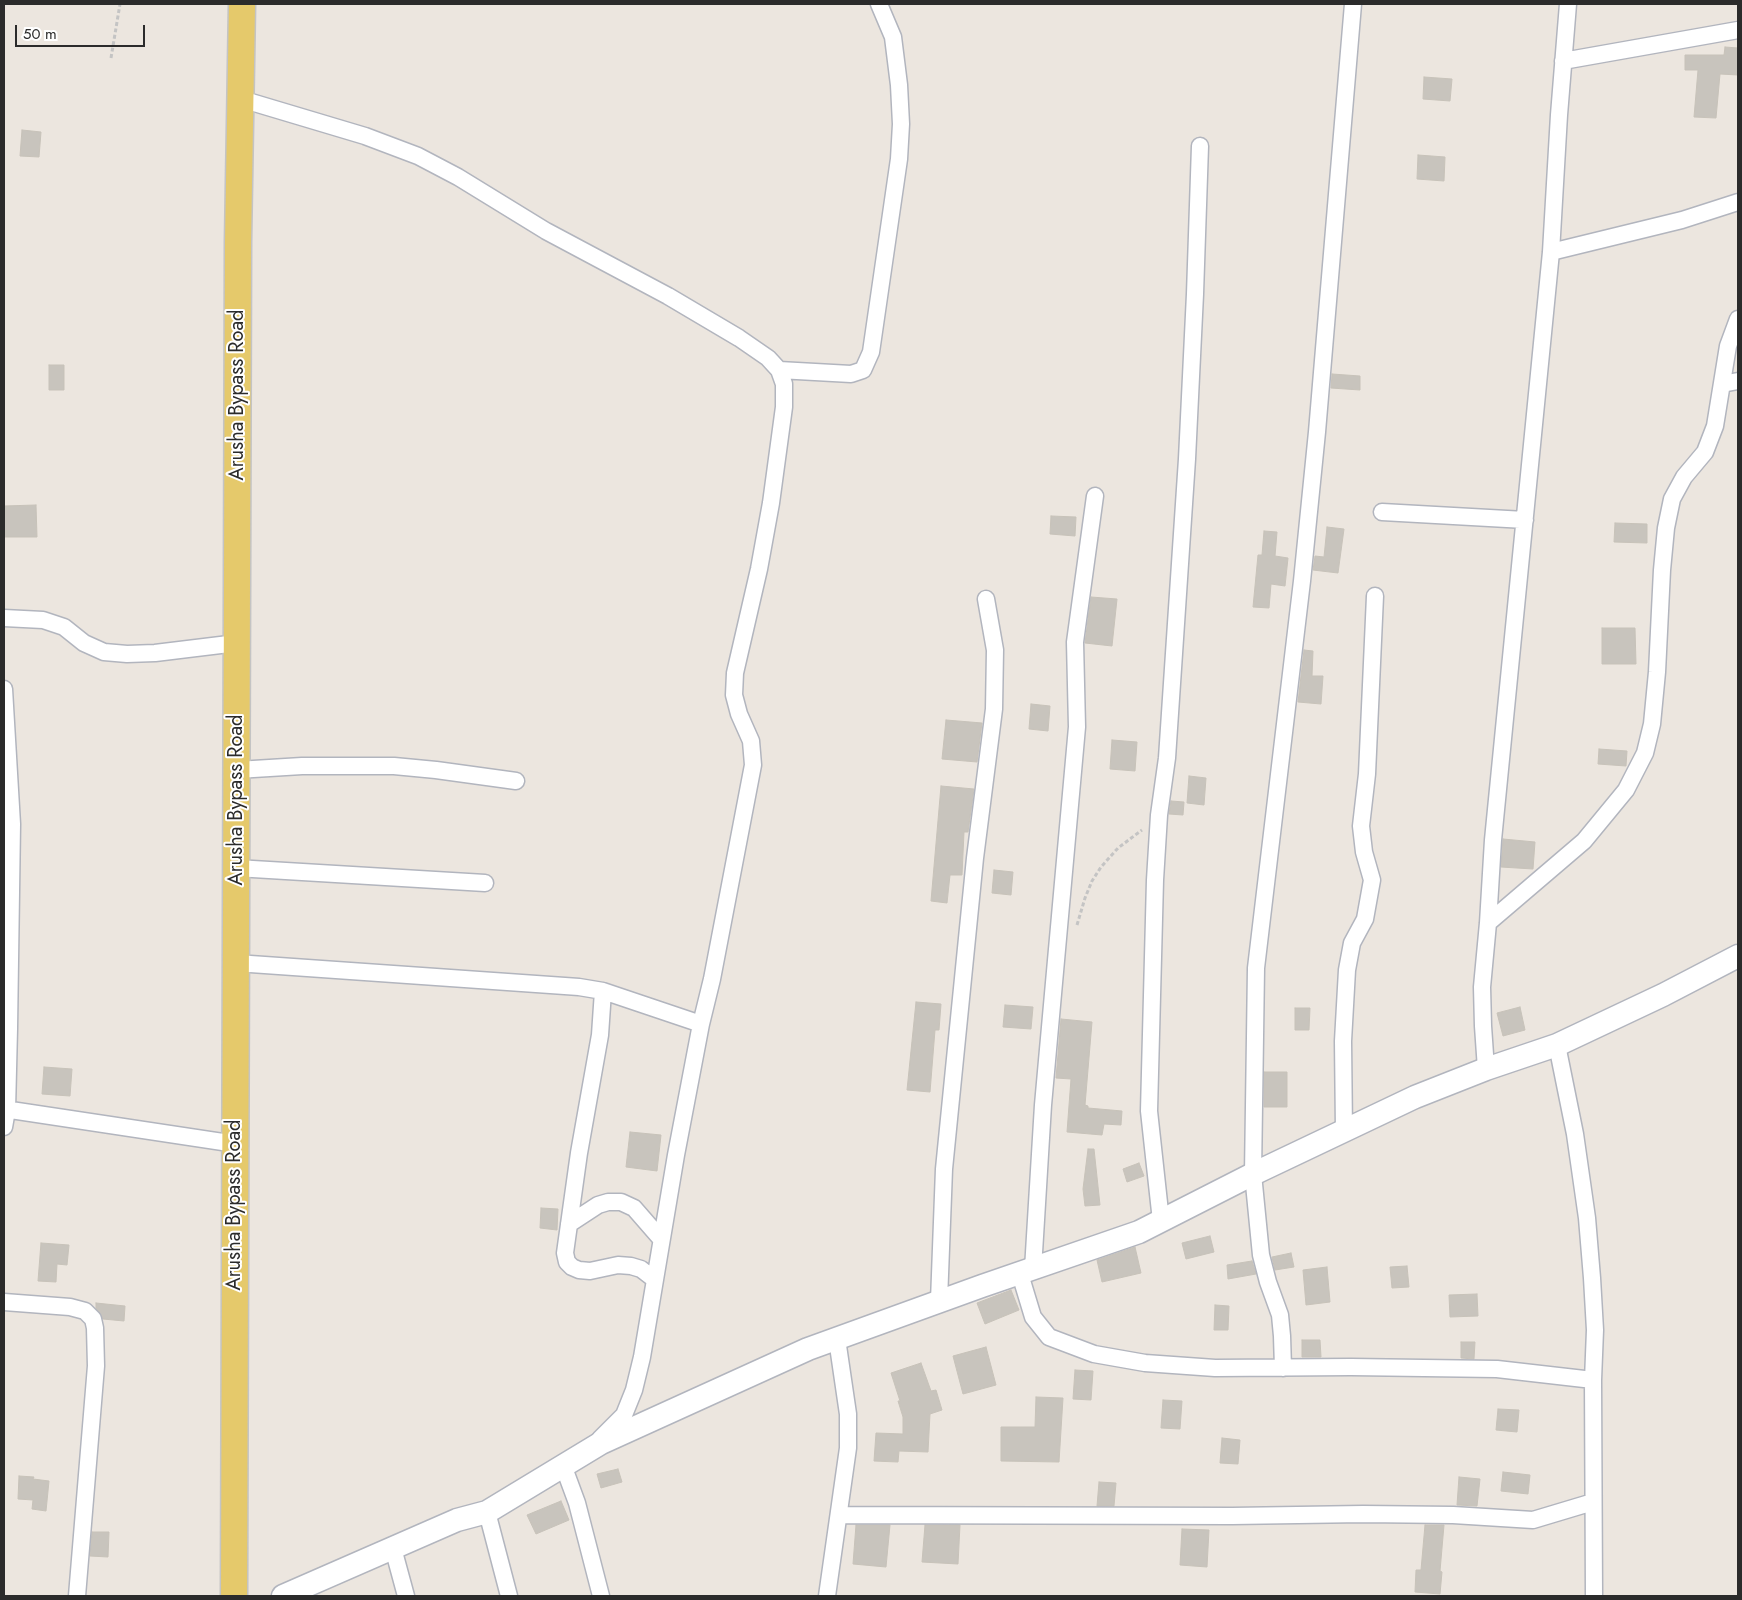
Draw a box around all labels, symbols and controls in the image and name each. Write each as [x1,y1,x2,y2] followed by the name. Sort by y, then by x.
[18,15,148,47] scale bar
[23,23,57,45] text: 50 m
[226,310,250,480] street label: Arusha Bypass Road
[225,715,249,885] street label: Arusha Bypass Road
[223,1120,247,1290] street label: Arusha Bypass Road

